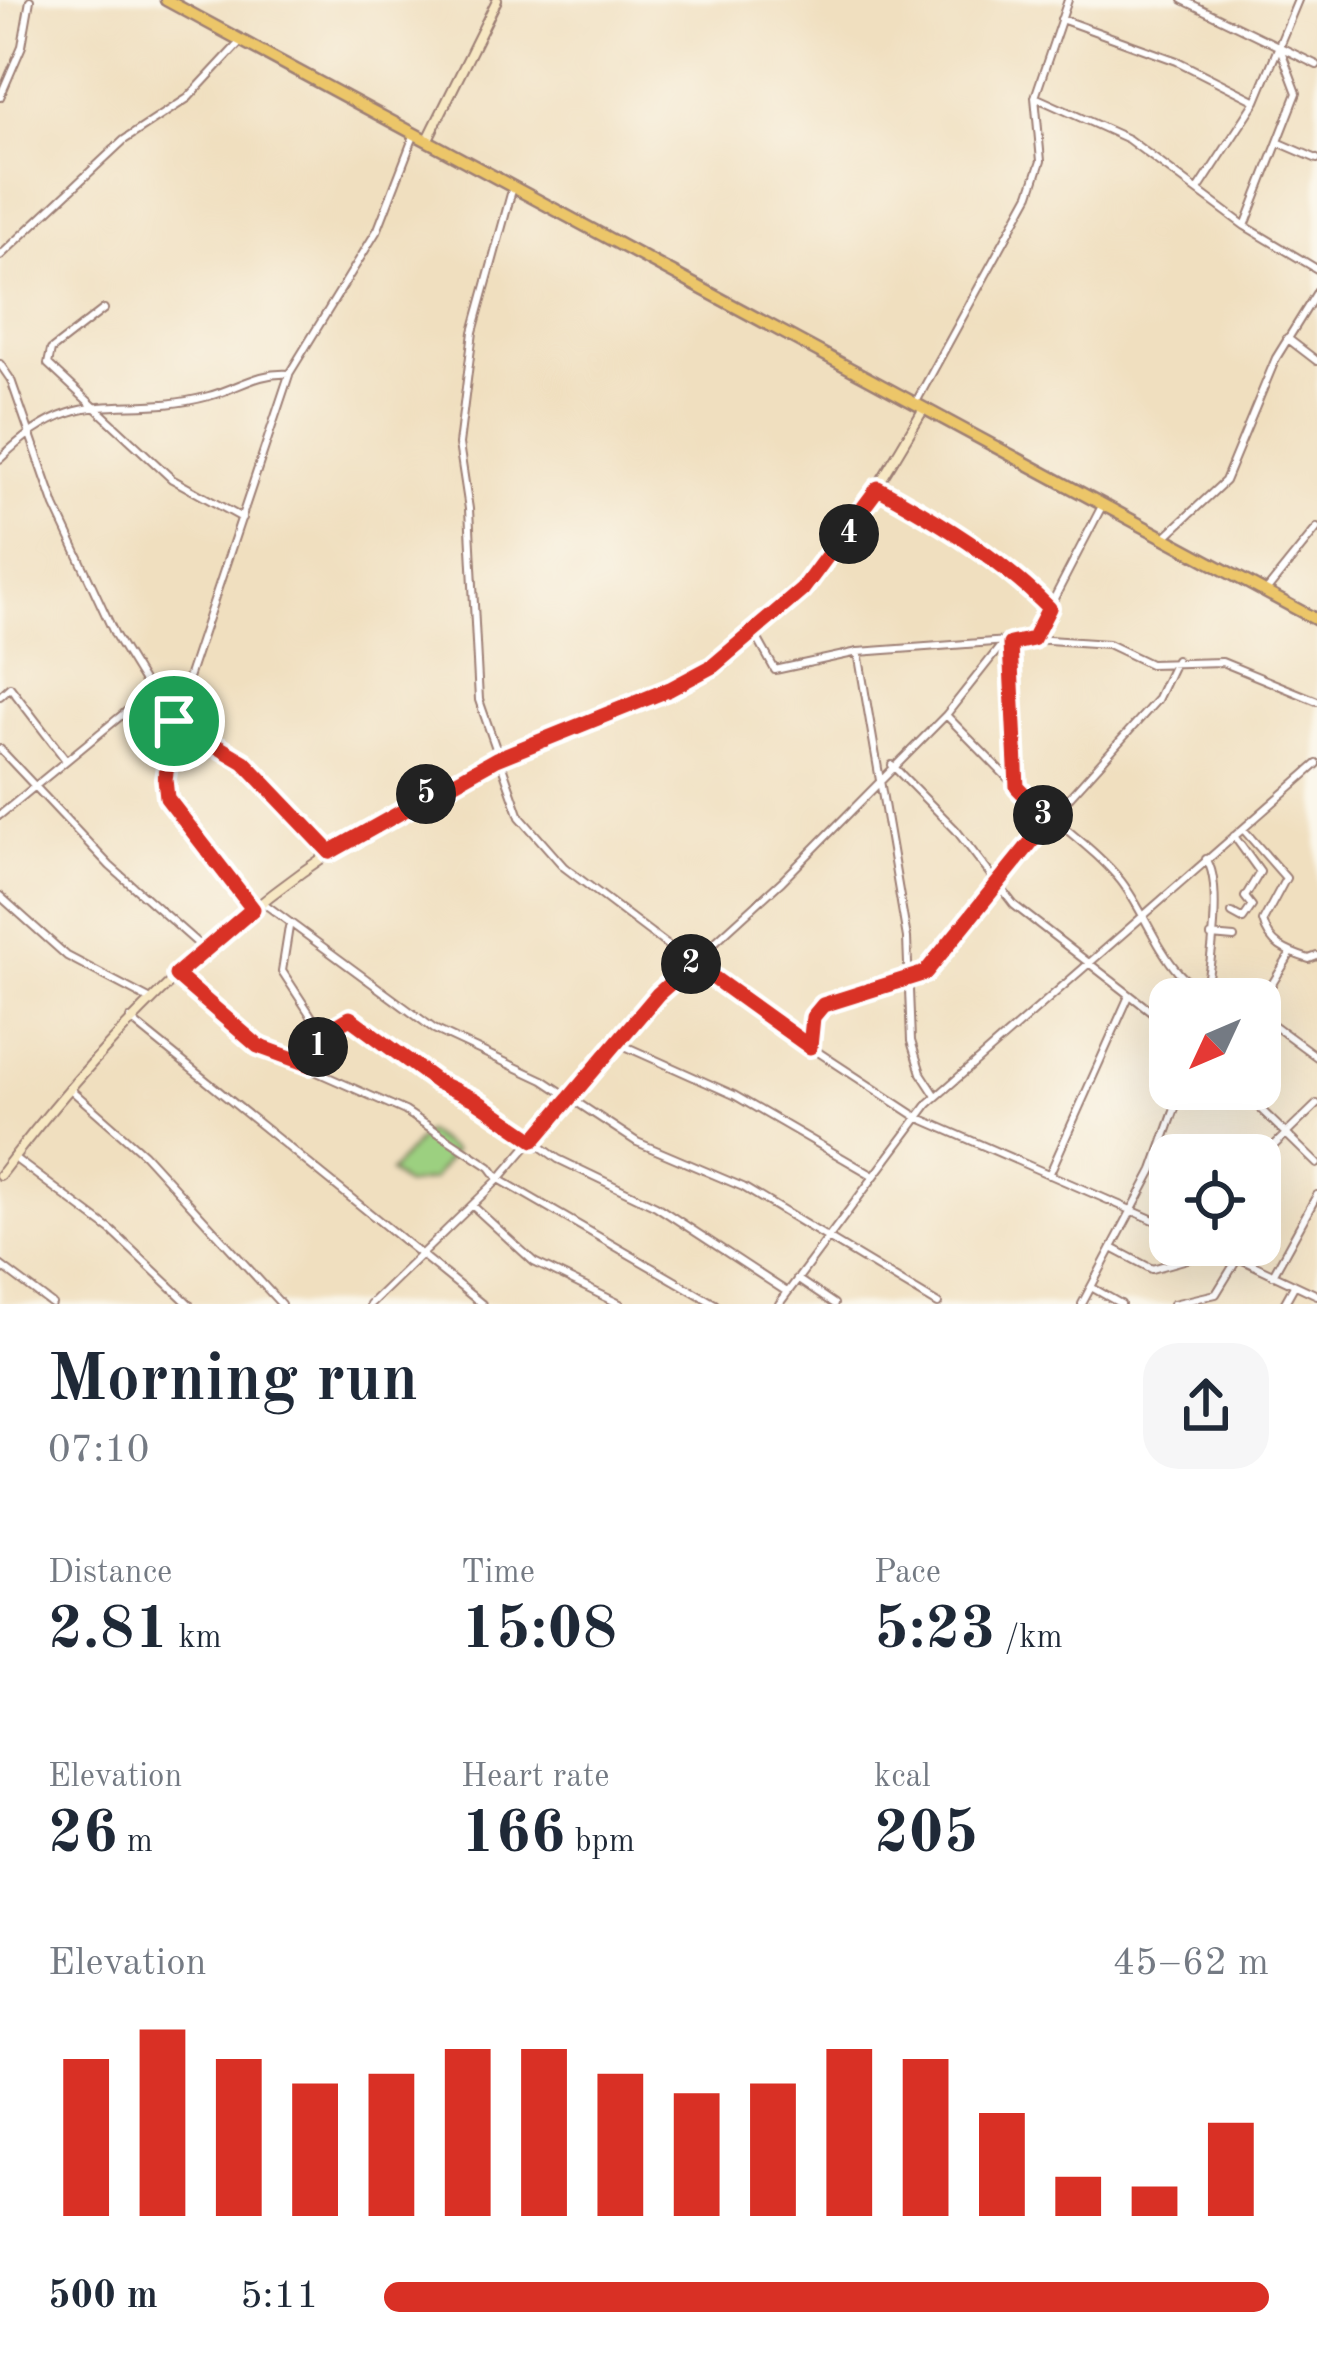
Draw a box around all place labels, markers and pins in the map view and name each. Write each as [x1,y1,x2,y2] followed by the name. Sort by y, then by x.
[819,504,879,564] pin: 4
[123,670,225,772] pin
[396,764,456,824] pin: 5
[1013,785,1073,845] pin: 3
[661,934,721,994] pin: 2
[288,1017,348,1077] pin: 1

